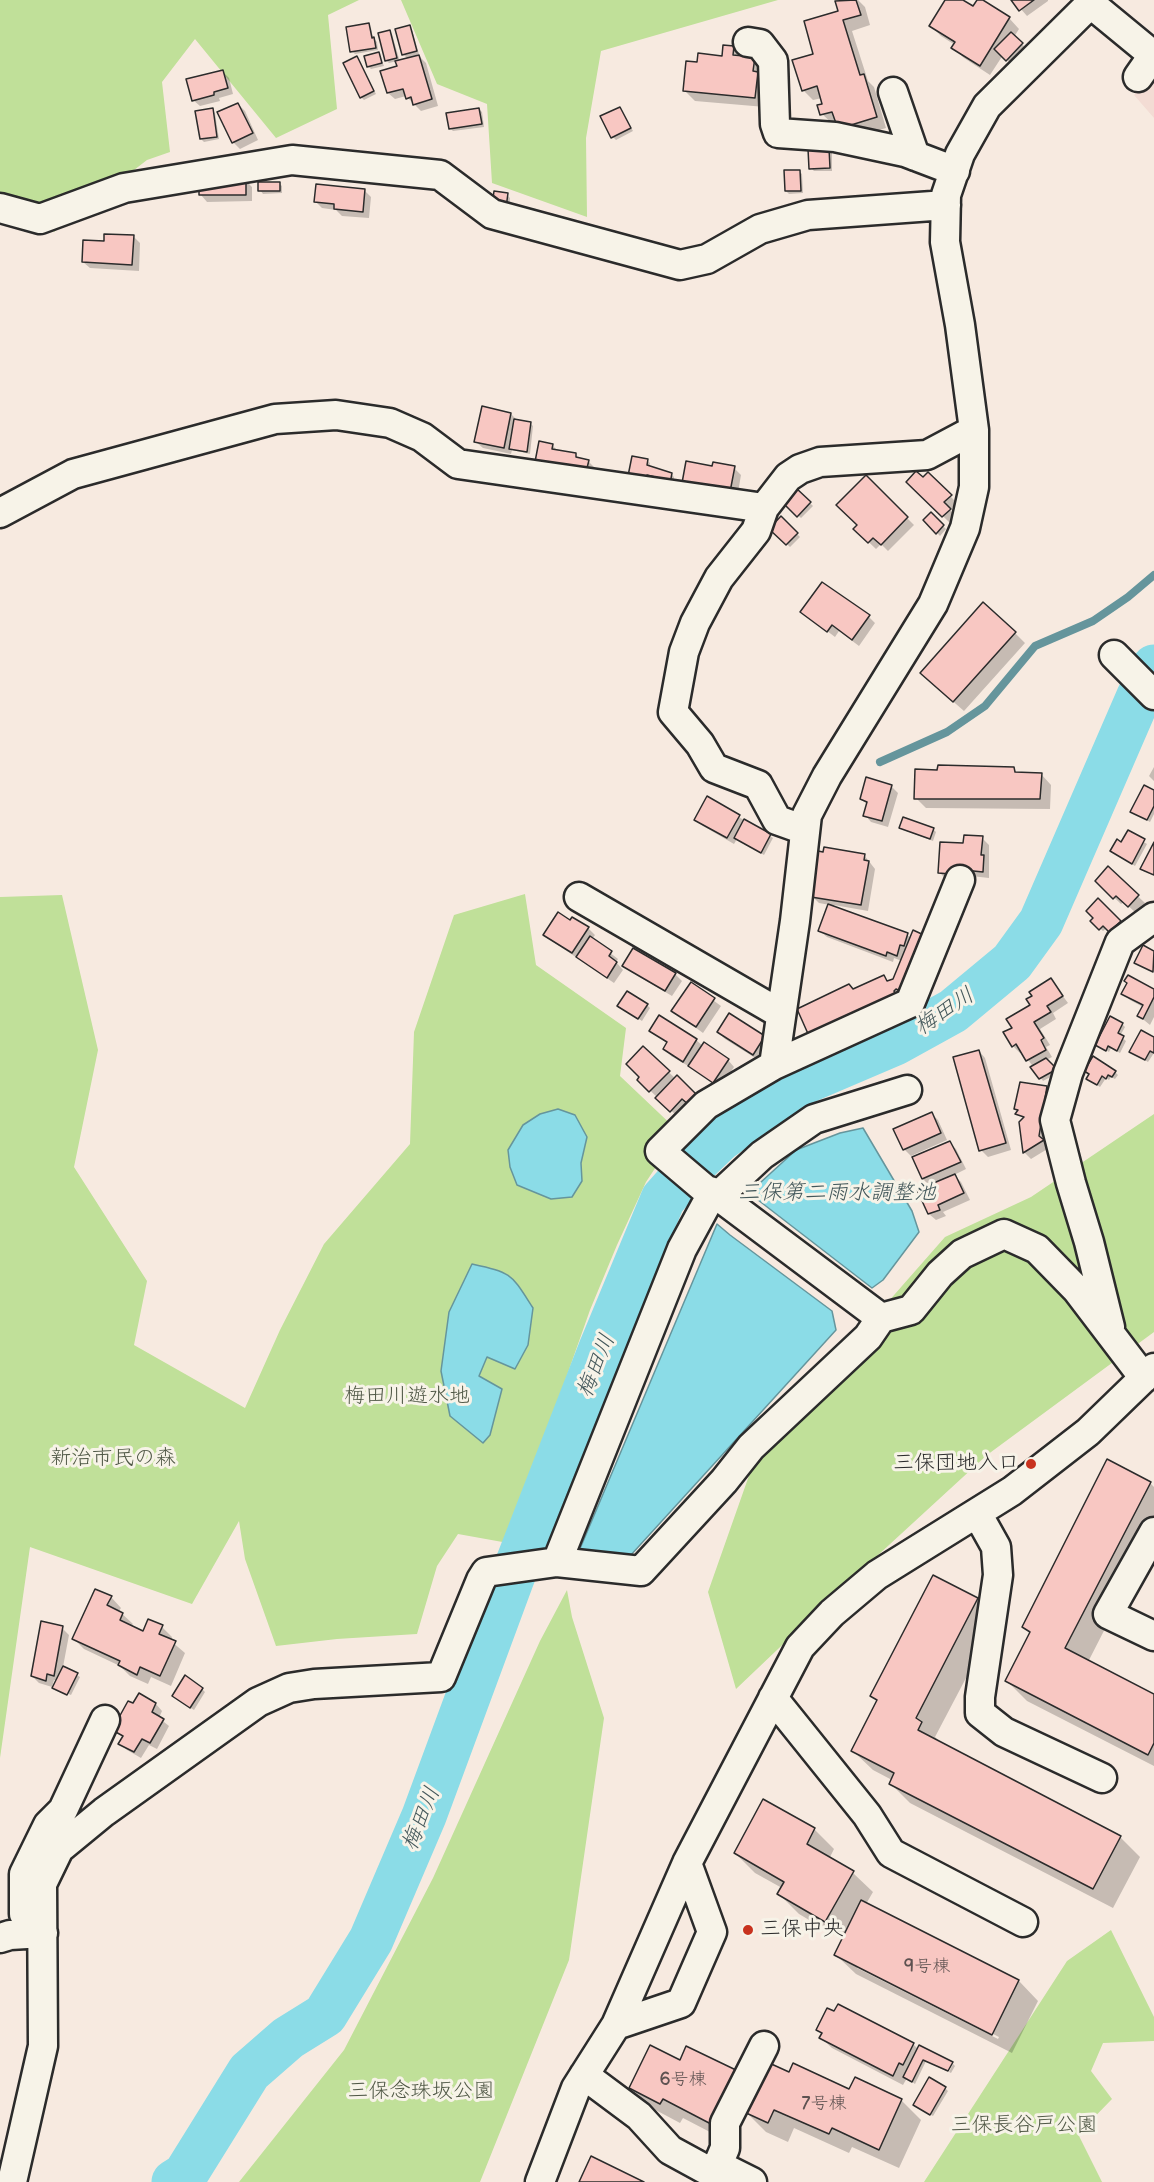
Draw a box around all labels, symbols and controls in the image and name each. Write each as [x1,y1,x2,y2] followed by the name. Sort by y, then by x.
[910,983,980,1041] water label: 梅田川
[738,1180,936,1206] water label: 三保第二雨水調整池
[572,1330,622,1402] water label: 梅田川
[344,1384,470,1410] park label: 梅田川遊水地
[50,1446,176,1472] park label: 新治市民の森
[893,1451,1019,1477] place label: 三保団地入口
[1024,1457,1038,1471] marker: 三保団地入口
[397,1783,447,1855] water label: 梅田川
[760,1917,844,1943] place label: 三保中央
[741,1923,755,1937] marker: 三保中央
[904,1956,950,1978] house number: 9号棟
[660,2069,706,2091] house number: 6号棟
[348,2079,494,2105] park label: 三保念珠坂公園
[802,2093,846,2115] house number: 7号棟
[951,2113,1097,2139] park label: 三保長谷戸公園

